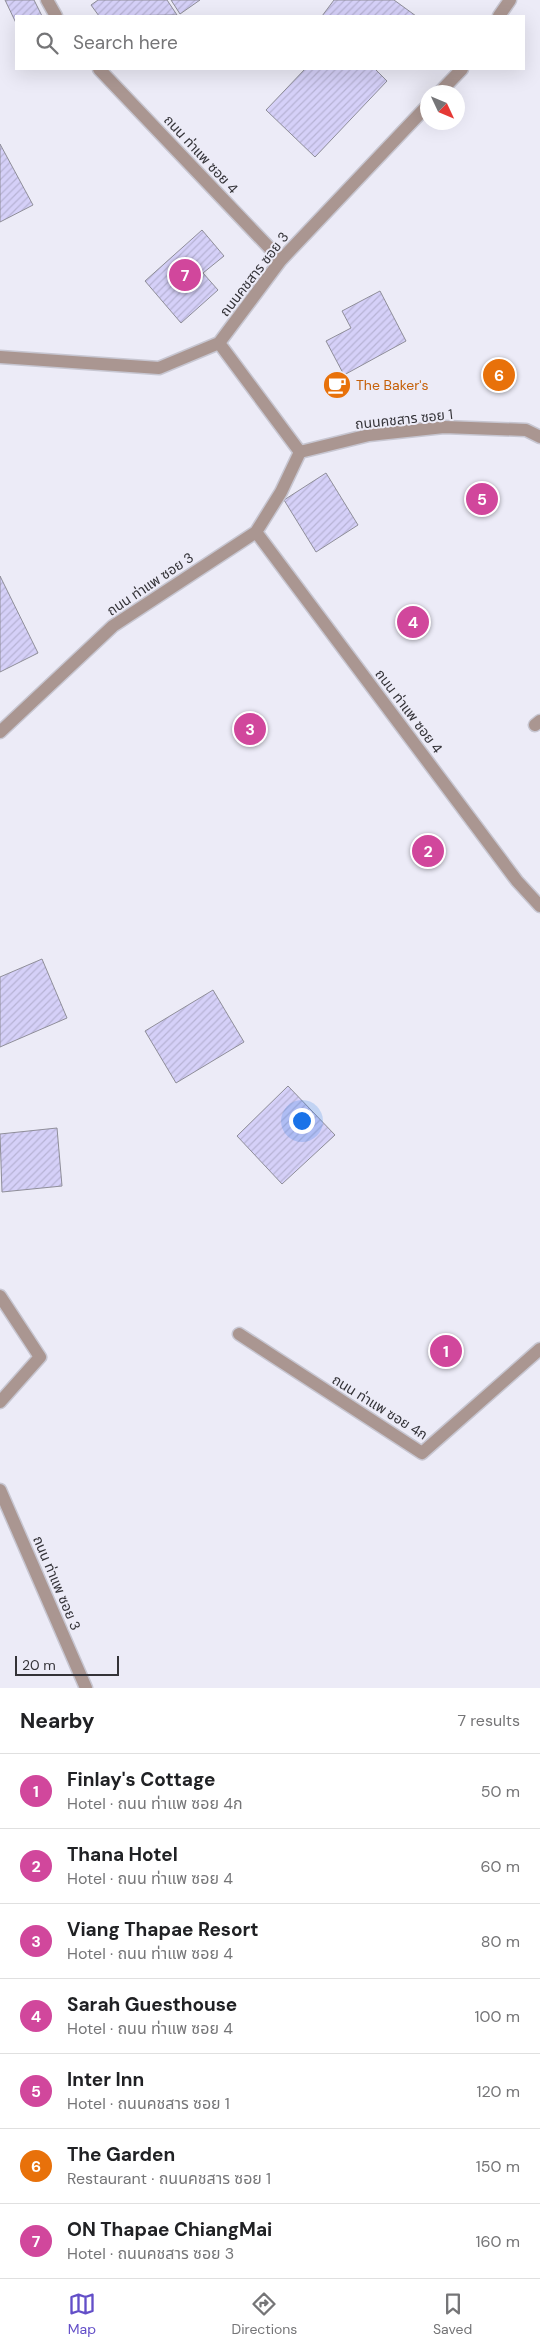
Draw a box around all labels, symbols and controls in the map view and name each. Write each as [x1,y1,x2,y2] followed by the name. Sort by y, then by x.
[15,15,525,70] search box
[33,29,61,57] icon: search
[73,30,178,55] text: Search here
[420,85,465,130] north arrow
[160,111,242,197] street label: ถนน ท่าแพ ซอย 4
[215,228,293,320] street label: ถนนคชสาร ซอย 3
[169,256,201,294] pin: 7
[483,356,515,394] pin: 6
[322,370,352,400] cafe icon: The Baker's
[356,376,429,394] place label: The Baker's
[354,405,454,433] street label: ถนนคชสาร ซอย 1
[466,480,498,518] pin: 5
[103,548,197,620] street label: ถนน ท่าแพ ซอย 3
[397,603,429,641] pin: 4
[371,665,447,757] street label: ถนน ท่าแพ ซอย 4
[234,710,266,748] pin: 3
[412,832,444,870] pin: 2
[289,1108,315,1134] your location
[430,1332,462,1370] pin: 1
[329,1370,431,1444] street label: ถนน ท่าแพ ซอย 4ก
[29,1533,85,1633] street label: ถนน ท่าแพ ซอย 3
[15,1653,119,1676] scale bar
[22,1656,56,1674] text: 20 m
[20,1707,94,1735] text: Nearby
[457,1710,520,1731] text: 7 results
[67,1767,215,1792] text: Finlay's Cottage
[33,1781,39,1802] text: 1
[481,1781,520,1802] text: 50 m
[67,1793,243,1814] text: Hotel · ถนน ท่าแพ ซอย 4ก
[67,1842,178,1867] text: Thana Hotel
[31,1856,41,1877] text: 2
[480,1856,520,1877] text: 60 m
[67,1868,233,1889] text: Hotel · ถนน ท่าแพ ซอย 4
[67,1917,259,1942] text: Viang Thapae Resort
[31,1931,41,1952] text: 3
[481,1931,520,1952] text: 80 m
[67,1943,233,1964] text: Hotel · ถนน ท่าแพ ซอย 4
[67,1992,237,2017] text: Sarah Guesthouse
[31,2006,41,2027] text: 4
[475,2006,520,2027] text: 100 m
[67,2018,233,2039] text: Hotel · ถนน ท่าแพ ซอย 4
[67,2067,144,2092] text: Inter Inn
[31,2081,41,2102] text: 5
[476,2081,520,2102] text: 120 m
[67,2093,230,2114] text: Hotel · ถนนคชสาร ซอย 1
[67,2142,175,2167] text: The Garden
[31,2156,41,2177] text: 6
[476,2156,520,2177] text: 150 m
[67,2168,271,2189] text: Restaurant · ถนนคชสาร ซอย 1
[67,2217,272,2242] text: ON Thapae ChiangMai
[32,2231,40,2252] text: 7
[476,2231,520,2252] text: 160 m
[67,2243,234,2264] text: Hotel · ถนนคชสาร ซอย 3
[68,2290,96,2338] tab: Map
[232,2290,297,2338] tab: Directions
[433,2290,472,2338] tab: Saved

